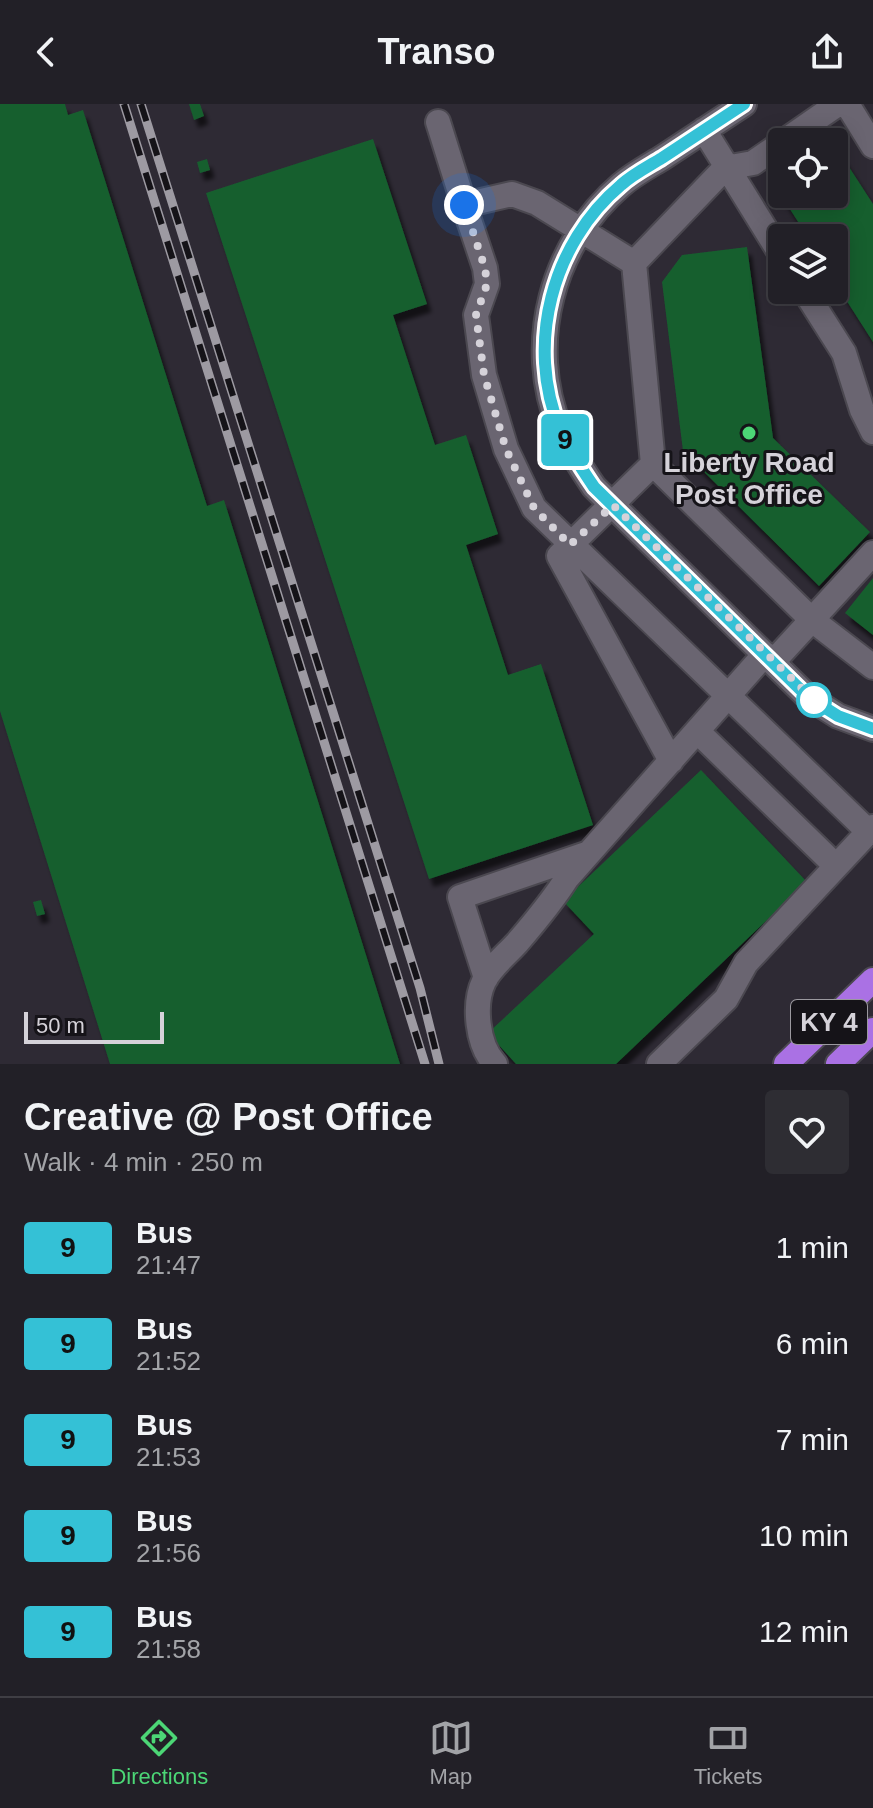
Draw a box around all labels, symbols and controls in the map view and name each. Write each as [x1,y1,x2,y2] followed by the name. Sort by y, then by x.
[24,30,68,74] icon: back
[805,30,849,74] icon: share
[377,31,496,72] text: Transo
[768,128,848,304] map controls
[768,128,848,208] button: locate
[444,185,484,225] your location
[768,224,848,304] button: layers
[539,414,591,466] line badge: 9
[557,424,573,455] text: 9
[740,424,758,442] marker: Liberty Road Post Office
[663,447,835,510] place label: Liberty Road Post Office
[797,683,831,717] unlabelled marker
[791,1000,867,1044] road number: KY 4
[24,1008,164,1044] scale bar
[36,1013,85,1038] text: 50 m
[765,1090,849,1174] button: heart
[24,1096,433,1138] text: Creative @ Post Office
[24,1147,263,1177] text: Walk · 4 min · 250 m
[136,1216,193,1249] text: Bus
[776,1231,849,1264] text: 1 min
[60,1232,76,1263] text: 9
[136,1250,201,1280] text: 21:47
[136,1312,193,1345] text: Bus
[776,1327,849,1360] text: 6 min
[60,1328,76,1359] text: 9
[136,1346,201,1376] text: 21:52
[136,1408,193,1441] text: Bus
[776,1423,849,1456] text: 7 min
[60,1424,76,1455] text: 9
[136,1442,201,1472] text: 21:53
[136,1504,193,1537] text: Bus
[759,1519,849,1552] text: 10 min
[60,1520,76,1551] text: 9
[136,1538,201,1568] text: 21:56
[136,1600,193,1633] text: Bus
[759,1615,849,1648] text: 12 min
[60,1616,76,1647] text: 9
[136,1634,201,1664] text: 21:58
[110,1716,208,1790] tab: Directions
[429,1716,473,1790] tab: Map
[694,1716,763,1790] tab: Tickets

